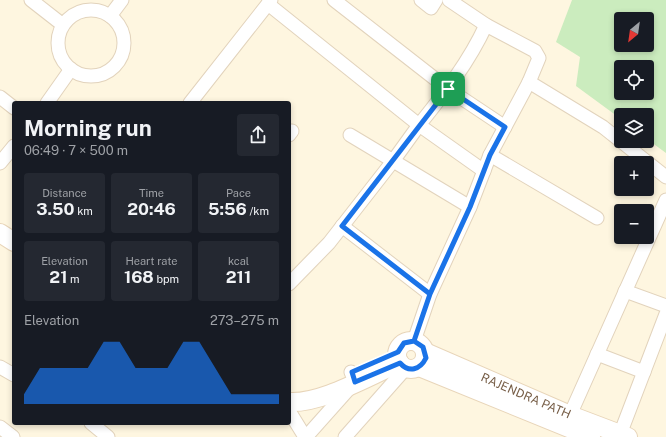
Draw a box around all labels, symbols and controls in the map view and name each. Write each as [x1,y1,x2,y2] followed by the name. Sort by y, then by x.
[614,12,654,52] north arrow
[614,12,654,244] map controls
[614,60,654,100] button: locate
[431,72,465,106] pin
[437,78,459,100] icon: arrive
[614,108,654,148] button: layers
[237,114,279,156] button: share
[24,115,152,141] text: Morning run
[24,143,128,158] text: 06:49 · 7 × 500 m
[614,156,654,196] button: +
[42,187,87,199] text: Distance
[139,187,164,199] text: Time
[226,187,251,199] text: Pace
[36,199,74,219] text: 3.50
[127,199,176,219] text: 20:46
[208,199,247,219] text: 5:56
[614,204,654,244] button: −
[74,205,93,217] text: km
[247,205,269,217] text: /km
[41,255,88,267] text: Elevation
[126,255,178,267] text: Heart rate
[228,255,249,267] text: kcal
[49,267,67,287] text: 21
[124,267,154,287] text: 168
[226,267,251,287] text: 211
[67,273,80,285] text: m
[154,273,179,285] text: bpm
[24,313,79,328] text: Elevation
[210,313,279,328] text: 273–275 m
[479,370,573,422] street label: RAJENDRA PATH

